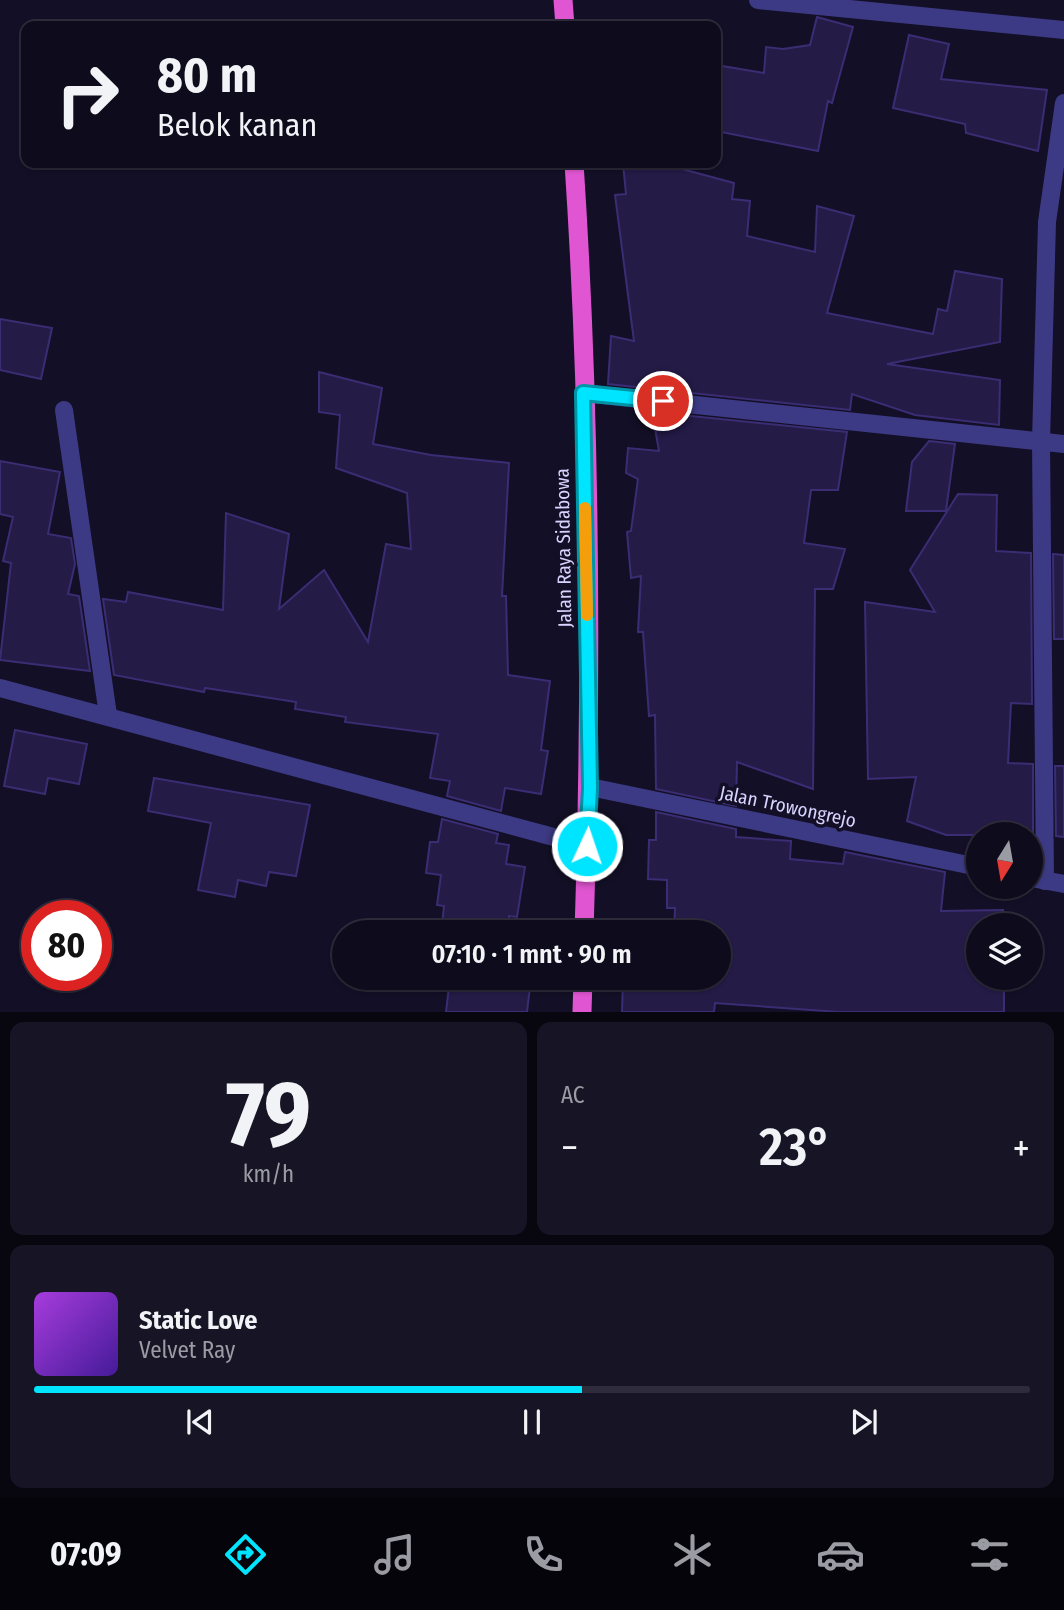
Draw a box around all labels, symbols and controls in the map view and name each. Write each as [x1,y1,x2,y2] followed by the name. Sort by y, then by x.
[157,46,257,105] text: 80 m
[42,49,133,140] icon: right
[157,106,317,144] text: Belok kanan
[633,371,693,431] pin
[644,382,682,420] icon: arrive
[551,468,576,628] street label: Jalan Raya Sidabowa
[718,781,858,832] street label: Jalan Trowongrejo
[550,809,624,883] position arrow
[966,822,1043,900] north arrow
[966,822,1043,990] map controls
[21,900,112,991] speed limit sign: 80
[966,913,1043,990] button: layers
[431,939,632,970] text: 07:10 · 1 mnt · 90 m
[226,1060,311,1169] text: 79
[561,1081,585,1109] text: AC
[759,1116,832,1179] text: 23°
[561,1125,578,1171] text: −
[1013,1125,1030,1171] text: +
[243,1160,294,1188] text: km/h
[139,1305,257,1336] text: Static Love
[139,1336,235,1364] text: Velvet Ray
[181,1403,219,1441] icon: previous
[513,1403,551,1441] icon: pause
[845,1403,883,1441] icon: next
[221,1530,270,1579] icon: directions
[370,1530,419,1579] icon: music
[519,1530,568,1579] icon: phone
[668,1530,717,1579] icon: climate
[816,1530,865,1579] icon: car
[965,1530,1014,1579] icon: filters
[50,1535,122,1573] text: 07:09

